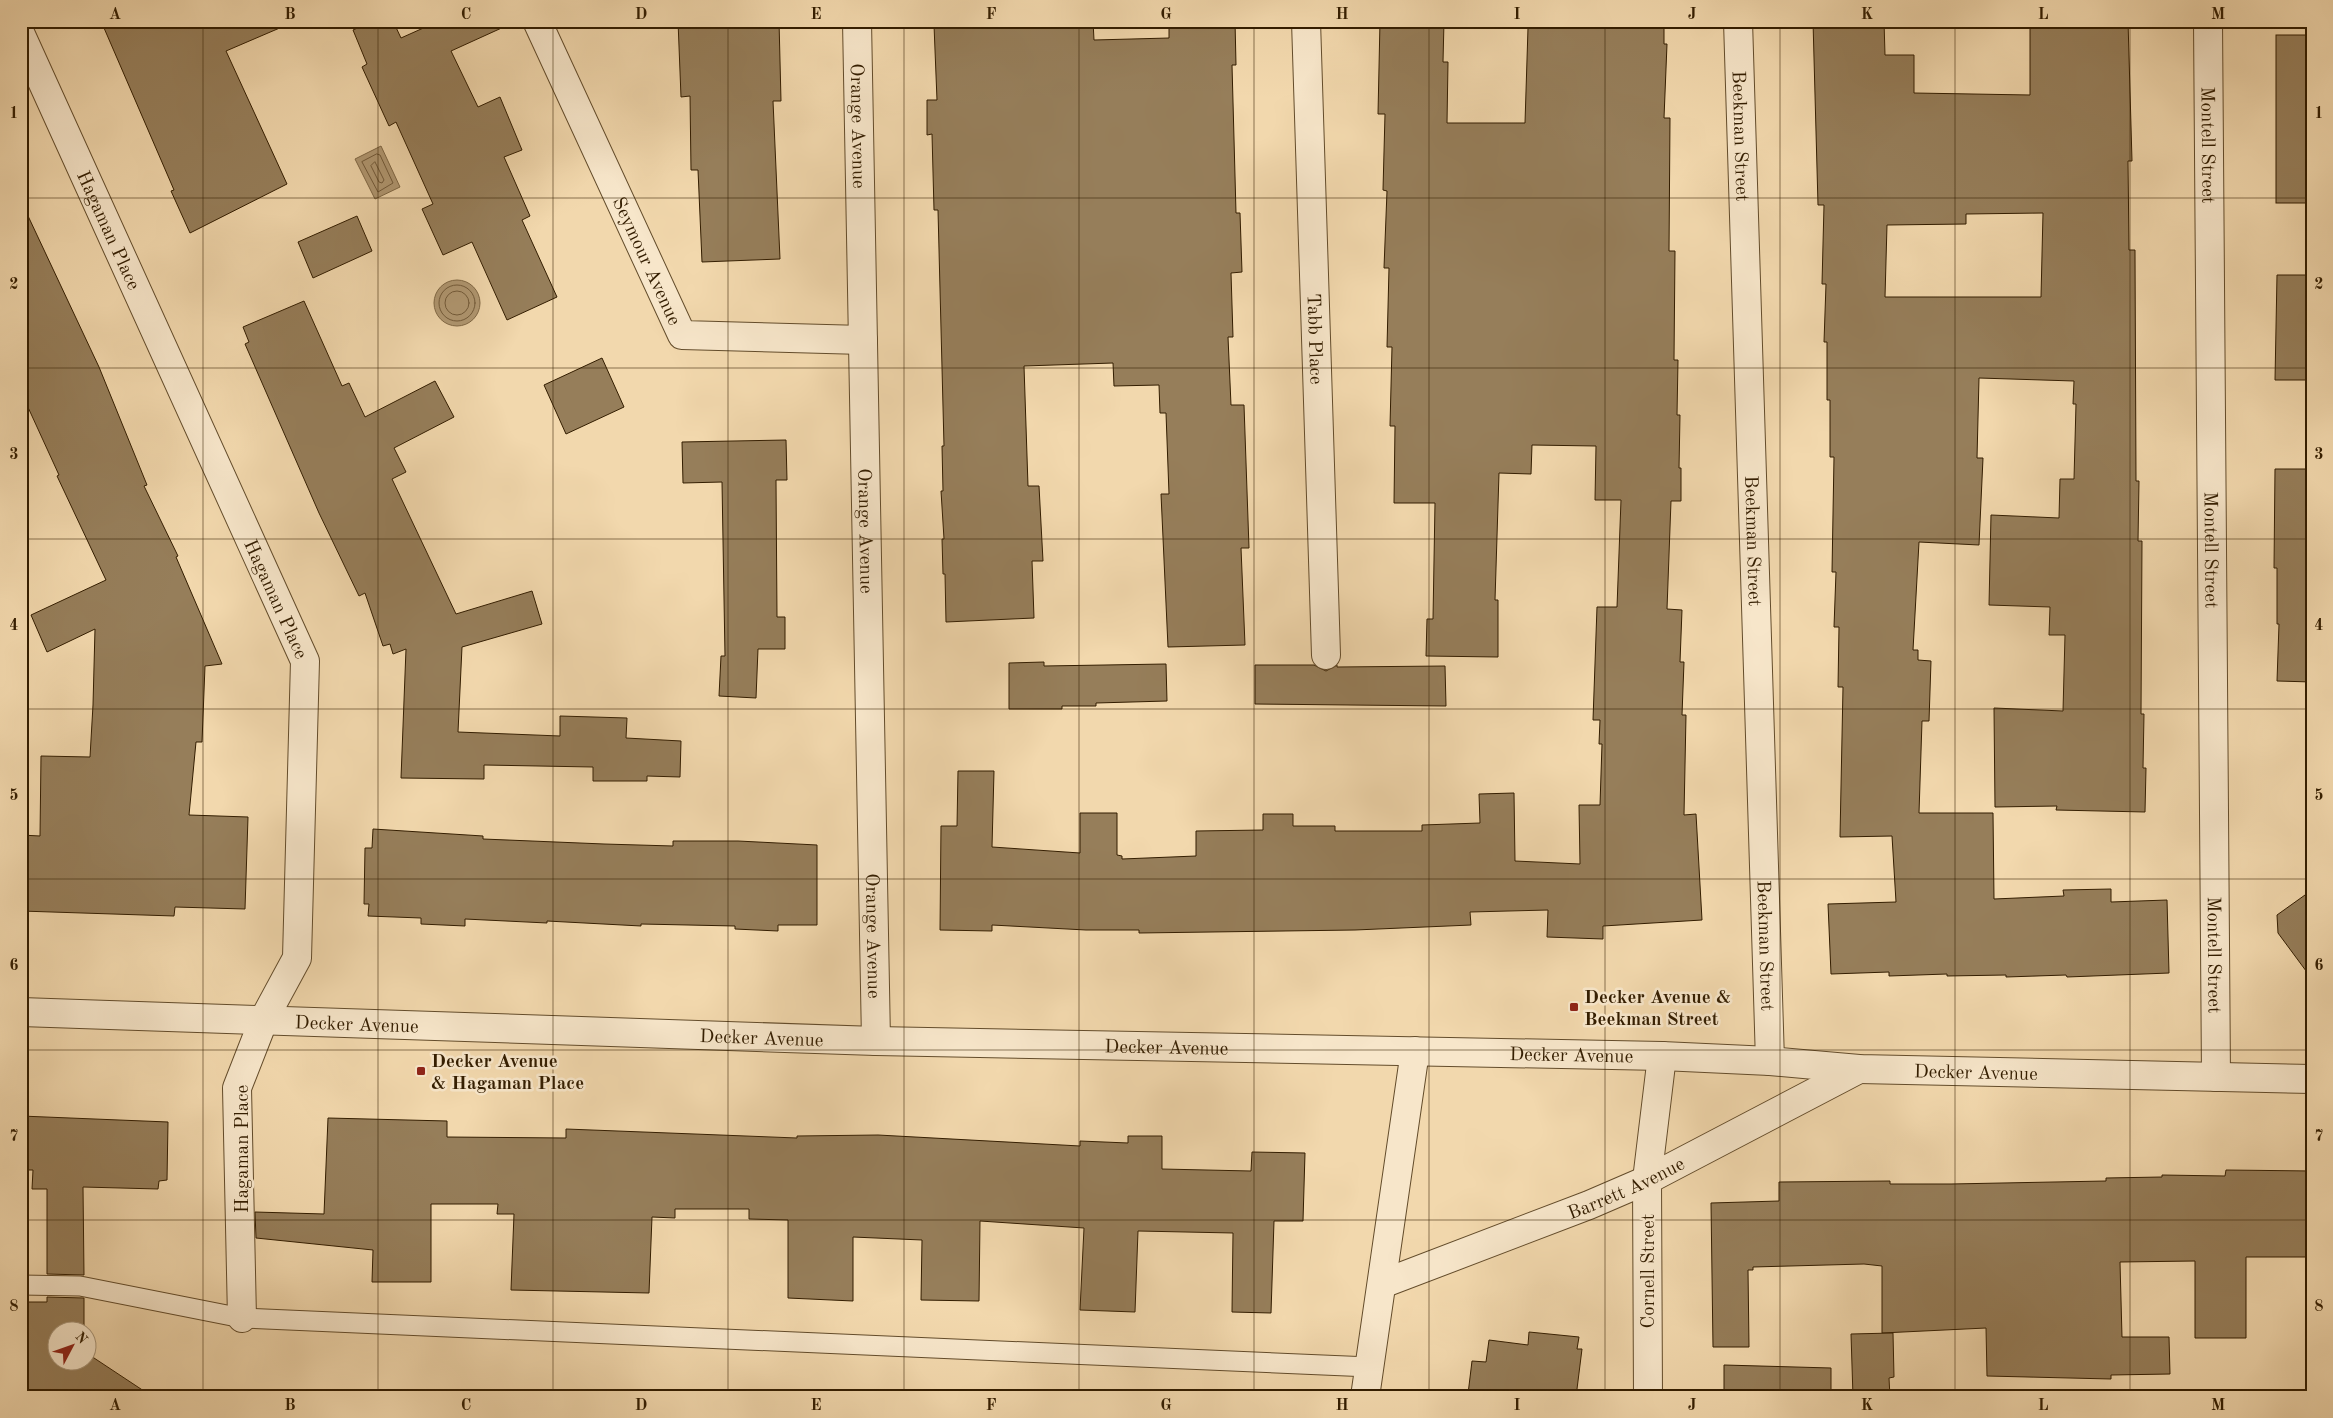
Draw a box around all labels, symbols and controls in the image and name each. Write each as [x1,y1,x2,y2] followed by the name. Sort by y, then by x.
[109,7,121,23] text: A
[284,7,296,23] text: B
[461,7,471,23] text: C
[635,7,647,23] text: D
[810,7,822,23] text: E
[986,7,997,23] text: F
[1160,7,1172,23] text: G
[1335,7,1349,23] text: H
[1513,7,1521,23] text: I
[1688,7,1697,23] text: J
[1861,7,1873,23] text: K
[2038,7,2049,23] text: L
[2211,7,2225,23] text: M
[846,63,867,189] street label: Orange Avenue
[1728,70,1751,202] street label: Beekman Street
[2196,86,2216,204] street label: Montell Street
[9,106,19,122] text: 1
[2314,106,2324,122] text: 1
[72,168,142,293] street label: Hagaman Place
[608,195,683,329] street label: Seymour Avenue
[9,277,19,293] text: 2
[2314,277,2324,293] text: 2
[1303,293,1324,385] street label: Tabb Place
[9,447,19,463] text: 3
[2314,447,2324,463] text: 3
[853,468,875,594] street label: Orange Avenue
[1740,475,1763,607] street label: Beekman Street
[2200,491,2219,609] street label: Montell Street
[239,537,310,662] street label: Hagaman Place
[9,618,19,634] text: 4
[2314,618,2324,634] text: 4
[9,788,19,804] text: 5
[2314,788,2324,804] text: 5
[861,873,882,999] street label: Orange Avenue
[1752,880,1775,1011] street label: Beekman Street
[2203,896,2223,1014] street label: Montell Street
[9,958,19,974] text: 6
[2314,958,2324,974] text: 6
[1584,989,1731,1030] place label: Decker Avenue & Beekman Street
[1568,1001,1580,1013] marker: Decker Avenue & Beekman Street
[294,1014,419,1037] street label: Decker Avenue
[699,1028,824,1051] street label: Decker Avenue
[1104,1038,1229,1060] street label: Decker Avenue
[1509,1046,1634,1067] street label: Decker Avenue
[431,1053,584,1094] place label: Decker Avenue & Hagaman Place
[1914,1063,2038,1085] street label: Decker Avenue
[415,1065,427,1077] marker: Decker Avenue & Hagaman Place
[234,1085,253,1213] street label: Hagaman Place
[9,1129,19,1145] text: 7
[2314,1129,2324,1145] text: 7
[1565,1155,1688,1224] street label: Barrett Avenue
[1640,1214,1659,1328] street label: Cornell Street
[9,1299,19,1315] text: 8
[2314,1299,2324,1315] text: 8
[48,1320,98,1370] north arrow
[72,1329,90,1347] text: N
[109,1398,121,1414] text: A
[284,1398,296,1414] text: B
[461,1398,471,1414] text: C
[635,1398,647,1414] text: D
[810,1398,822,1414] text: E
[986,1398,997,1414] text: F
[1160,1398,1172,1414] text: G
[1335,1398,1349,1414] text: H
[1513,1398,1521,1414] text: I
[1688,1398,1697,1414] text: J
[1861,1398,1873,1414] text: K
[2038,1398,2049,1414] text: L
[2211,1398,2225,1414] text: M

